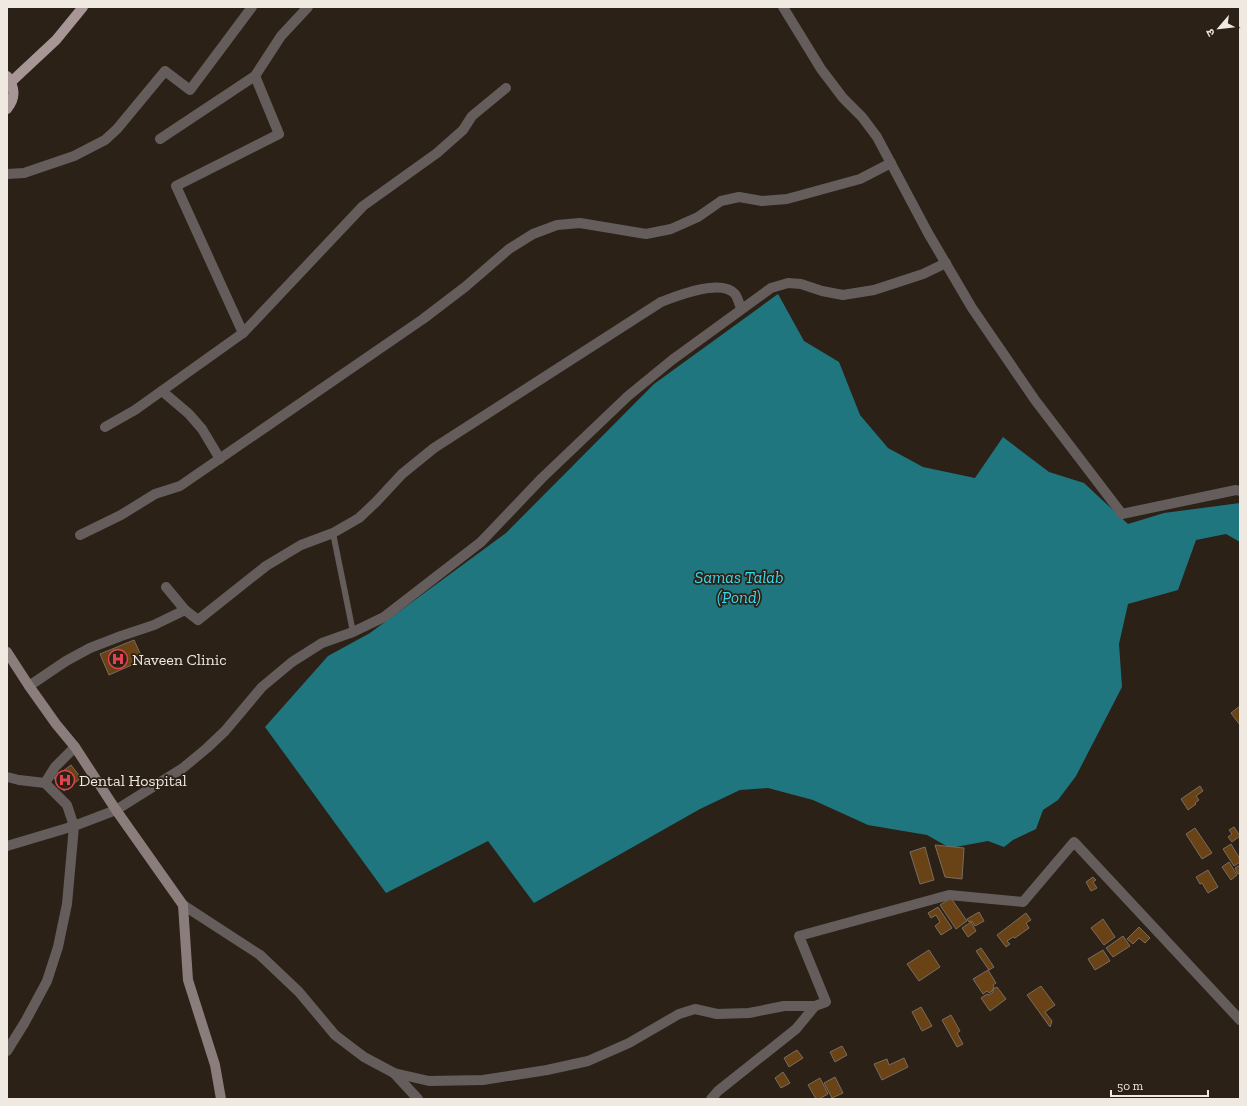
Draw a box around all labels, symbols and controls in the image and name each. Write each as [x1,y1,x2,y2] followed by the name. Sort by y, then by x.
[1199,8,1239,48] north arrow
[1203,26,1218,38] text: उ
[694,567,784,607] water label: Samas Talab (Pond)
[107,648,129,670] hospital icon: Naveen Clinic
[132,650,227,669] place label: Naveen Clinic
[54,769,76,791] hospital icon: Dental Hospital
[79,771,187,790] place label: Dental Hospital
[1111,1072,1208,1098] scale bar
[1117,1079,1144,1093] text: 50 m

